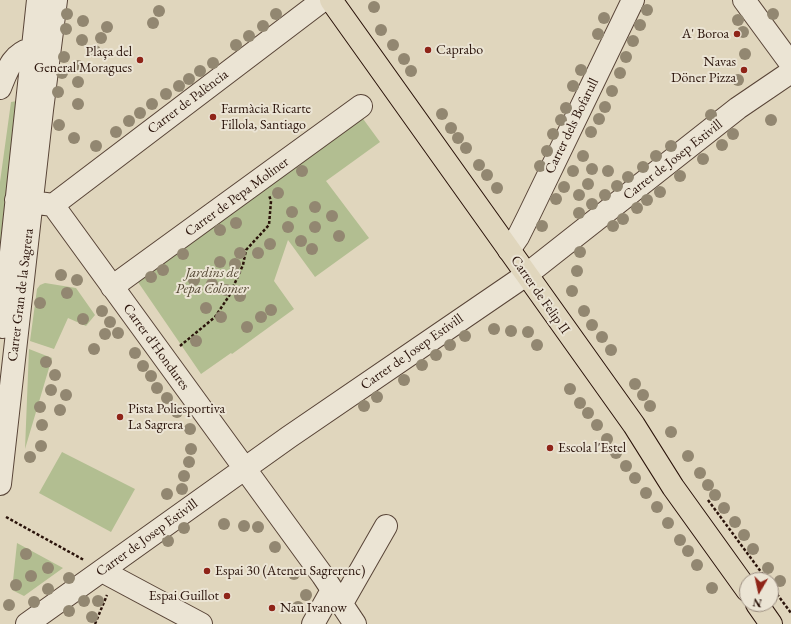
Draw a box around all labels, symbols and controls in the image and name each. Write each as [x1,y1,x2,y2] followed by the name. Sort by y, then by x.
[682,26,729,42] place label: A' Boroa
[732,29,742,39] marker: A' Boroa
[436,42,483,58] place label: Caprabo
[34,44,132,76] place label: Plaça del General Moragues
[423,45,433,55] marker: Caprabo
[671,54,736,86] place label: Navas Döner Pizza
[135,55,145,65] marker: Plaça del General Moragues
[739,65,749,75] marker: Navas Döner Pizza
[144,66,232,138] street label: Carrer de Palència
[542,75,602,177] street label: Carrer dels Bofarull
[221,101,311,134] place label: Farmàcia Ricarte Fillola, Santiago
[208,112,218,122] marker: Farmàcia Ricarte Fillola, Santiago
[620,116,726,204] street label: Carrer de Josep Estivill
[182,154,292,240] street label: Carrer de Pepa Moliner
[4,227,38,363] street label: Carrer Gran de la Sagrera
[507,253,573,337] street label: Carrer de Felip II
[176,265,248,298] park label: Jardins de Pepa Colomer
[119,301,193,393] street label: Carrer d'Hondures
[357,310,467,394] street label: Carrer de Josep Estivill
[128,401,225,434] place label: Pista Poliesportiva La Sagrera
[115,412,125,422] marker: Pista Poliesportiva La Sagrera
[558,440,626,456] place label: Escola l'Estel
[545,443,555,453] marker: Escola l'Estel
[93,496,201,580] street label: Carrer de Josep Estivill
[215,563,365,579] place label: Espai 30 (Ateneu Sagrerenc)
[202,566,212,576] marker: Espai 30 (Ateneu Sagrerenc)
[739,572,779,612] north arrow
[149,588,219,604] place label: Espai Guillot
[222,591,232,601] marker: Espai Guillot
[752,595,763,610] text: N
[280,600,347,616] place label: Nau Ivanow
[267,603,277,613] marker: Nau Ivanow

